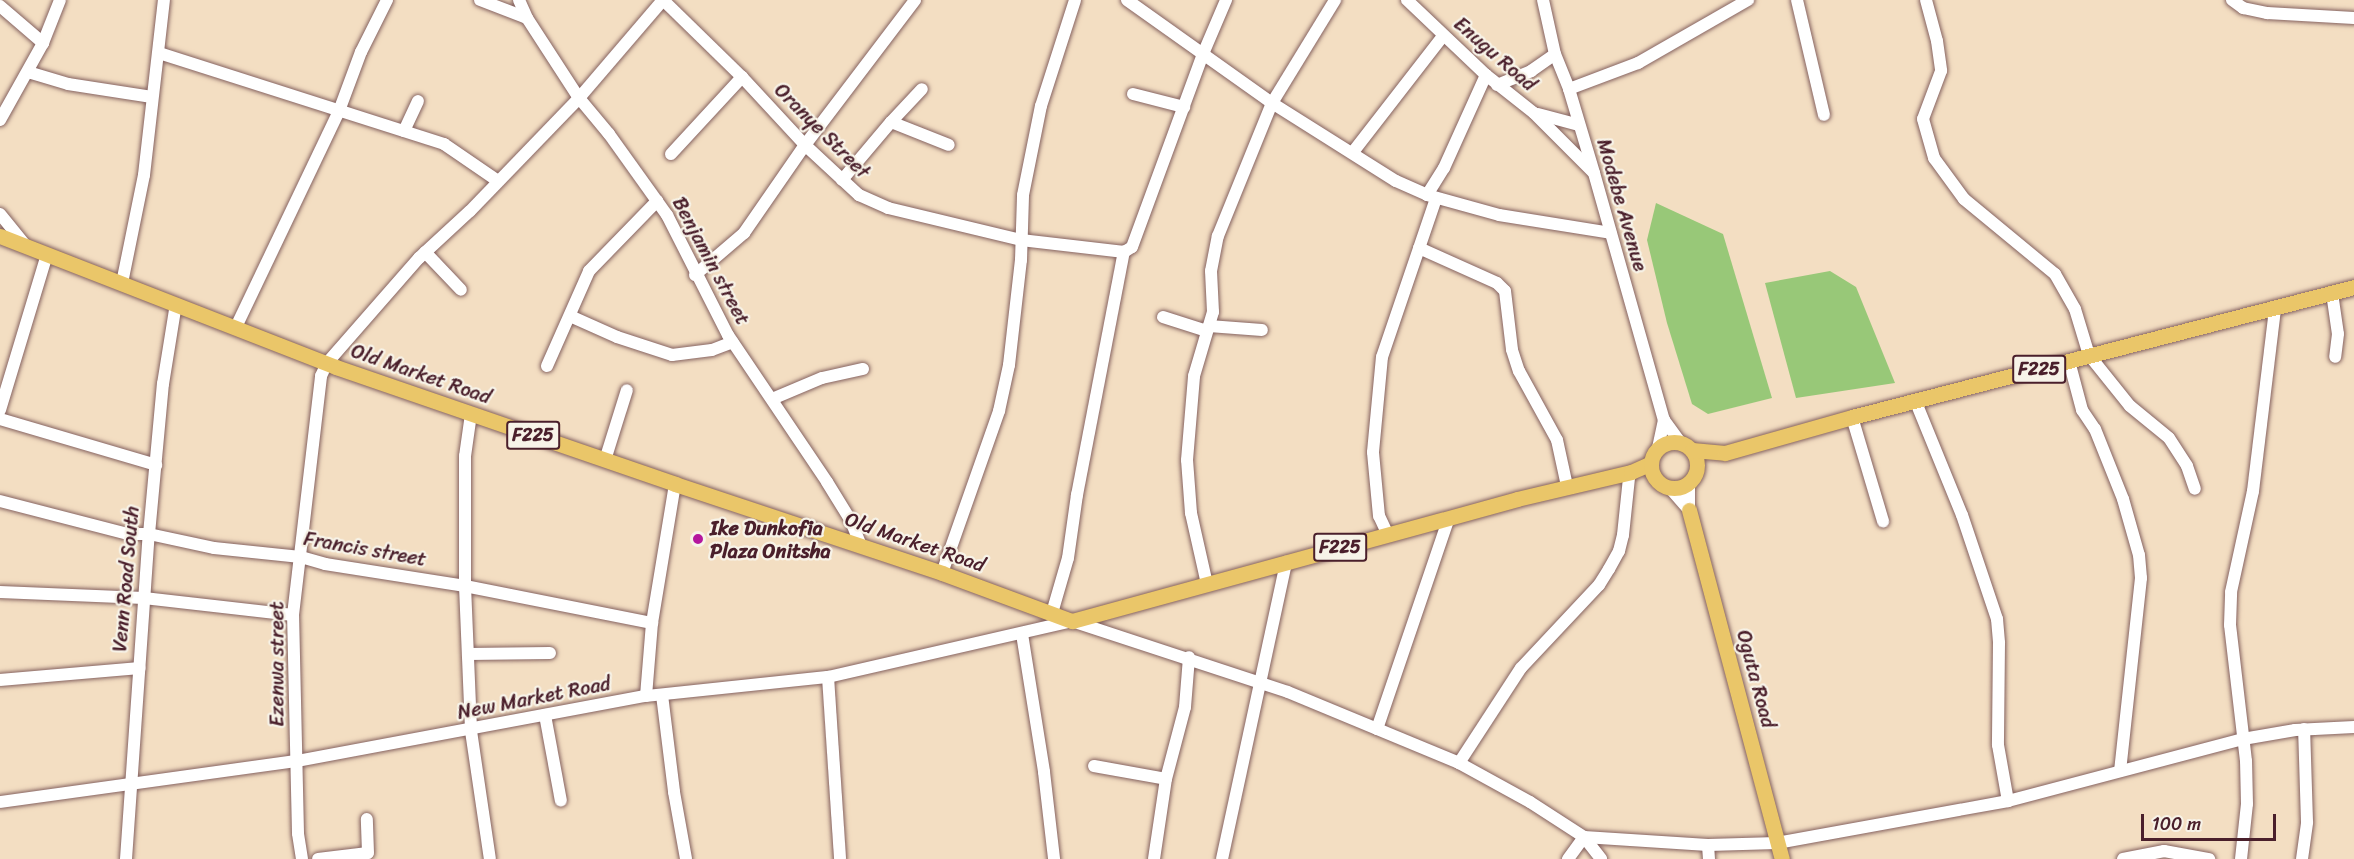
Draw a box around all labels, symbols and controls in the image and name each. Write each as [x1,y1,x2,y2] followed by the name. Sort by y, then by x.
[1449,12,1541,96] street label: Enugu Road
[769,78,875,184] street label: Oranye Street
[1592,136,1652,274] street label: Modebe Avenue
[667,192,755,330] street label: Benjamin street
[348,339,494,409] street label: Old Market Road
[2012,354,2066,384] road number: F225
[506,420,560,450] road number: F225
[108,504,144,654] street label: Venn Road South
[842,507,988,577] street label: Old Market Road
[710,516,829,563] place label: Ike Dunkofia Plaza Onitsha
[301,526,429,572] street label: Francis street
[691,532,705,546] marker: Ike Dunkofia Plaza Onitsha
[1313,532,1367,562] road number: F225
[265,601,289,727] street label: Ezenwa street
[1731,627,1781,731] street label: Oguta Road
[456,671,612,725] street label: New Market Road
[2144,802,2279,840] scale bar
[2152,808,2201,840] text: 100 m

